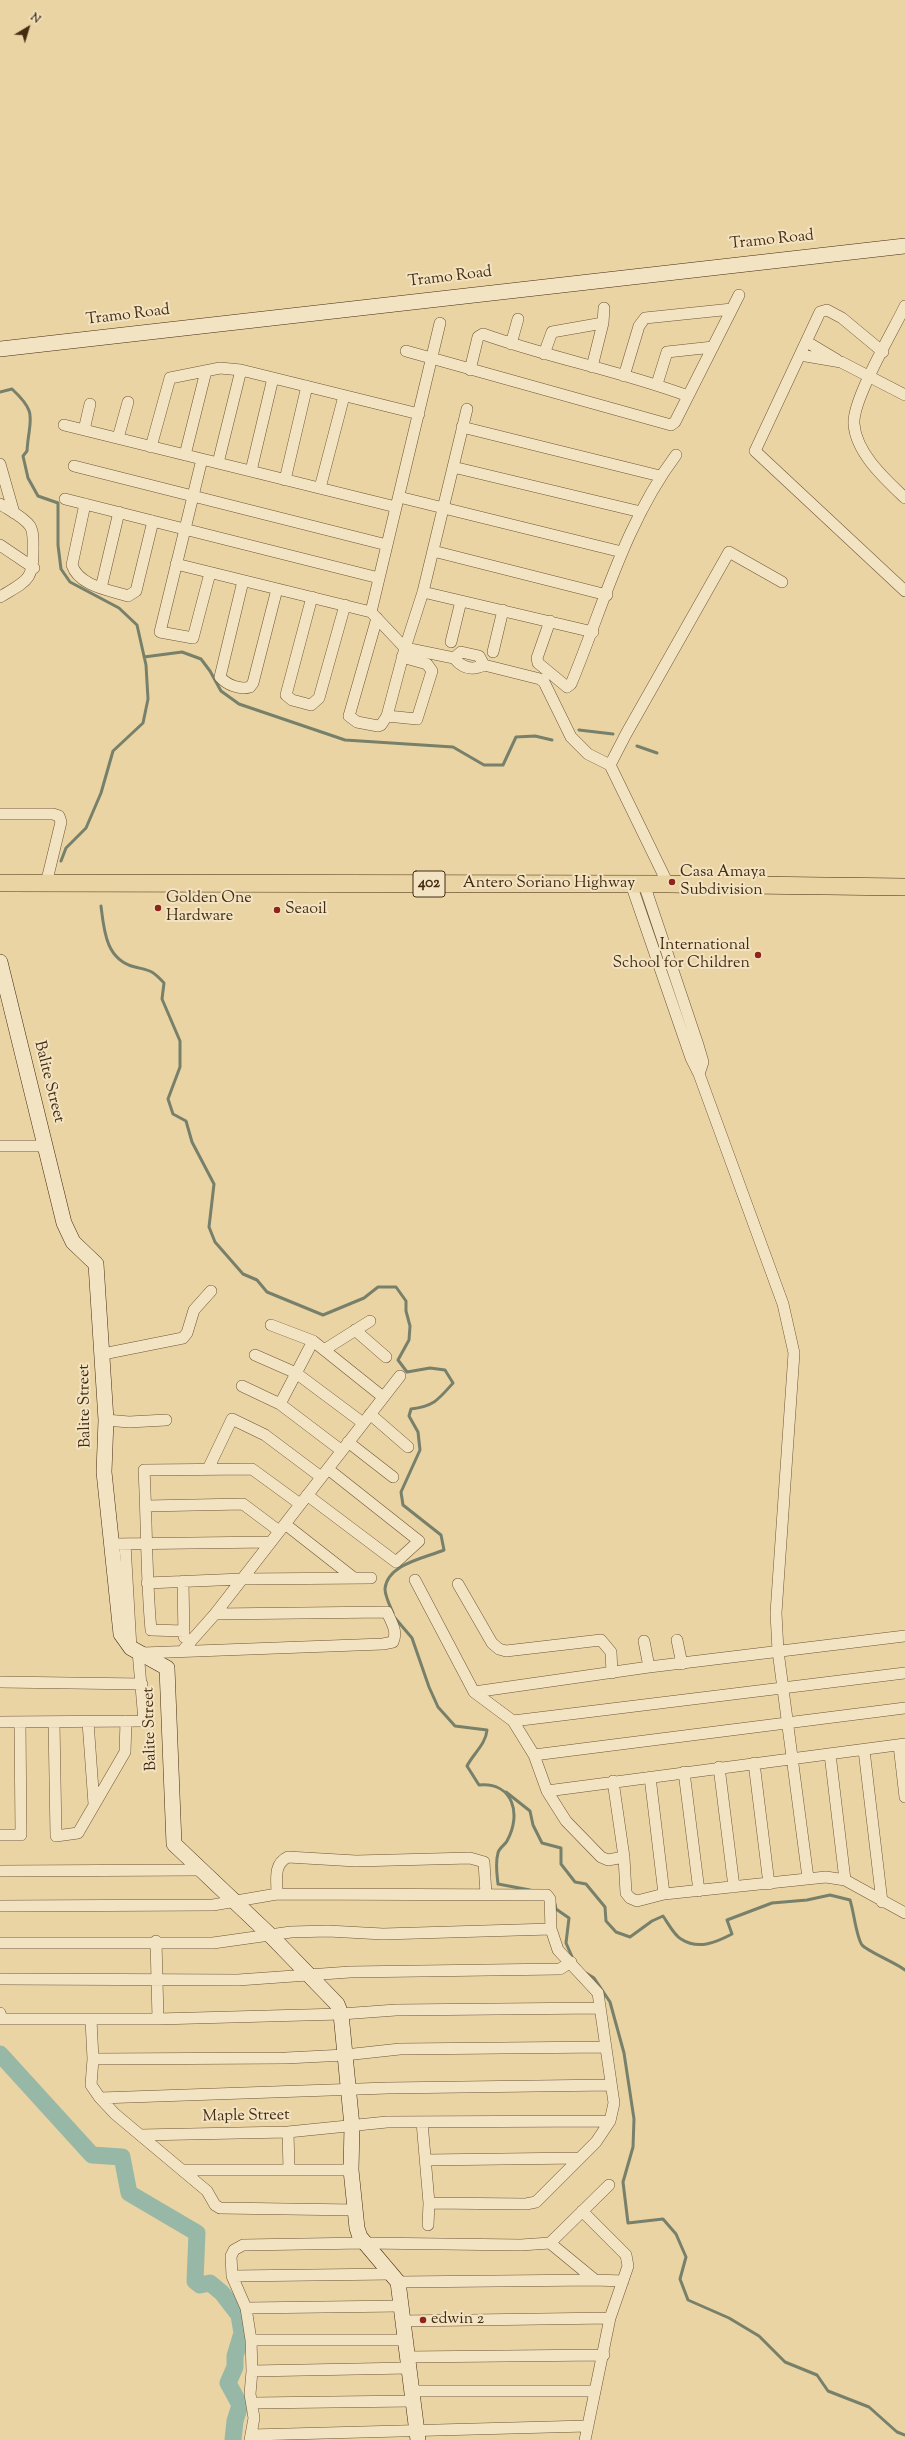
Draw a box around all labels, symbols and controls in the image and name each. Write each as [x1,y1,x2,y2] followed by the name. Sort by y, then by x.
[8,8,48,48] north arrow
[27,10,44,28] text: N
[729,227,815,255] street label: Tramo Road
[407,263,493,293] street label: Tramo Road
[85,301,171,331] street label: Tramo Road
[680,863,766,901] place label: Casa Amaya Subdivision
[413,871,445,897] road number: 402
[463,874,635,894] street label: Antero Soriano Highway
[667,877,677,887] marker: Casa Amaya Subdivision
[166,889,252,927] place label: Golden One Hardware
[285,900,327,920] place label: Seaoil
[153,903,163,913] marker: Golden One Hardware
[272,905,282,915] marker: Seaoil
[612,936,750,974] place label: International School for Children
[753,950,763,960] marker: International School for Children
[29,1039,67,1125] street label: Balite Street
[76,1364,96,1448] street label: Balite Street
[140,1687,162,1771] street label: Balite Street
[202,2107,290,2127] street label: Maple Street
[431,2310,484,2330] place label: edwin 2
[418,2315,428,2325] marker: edwin 2

